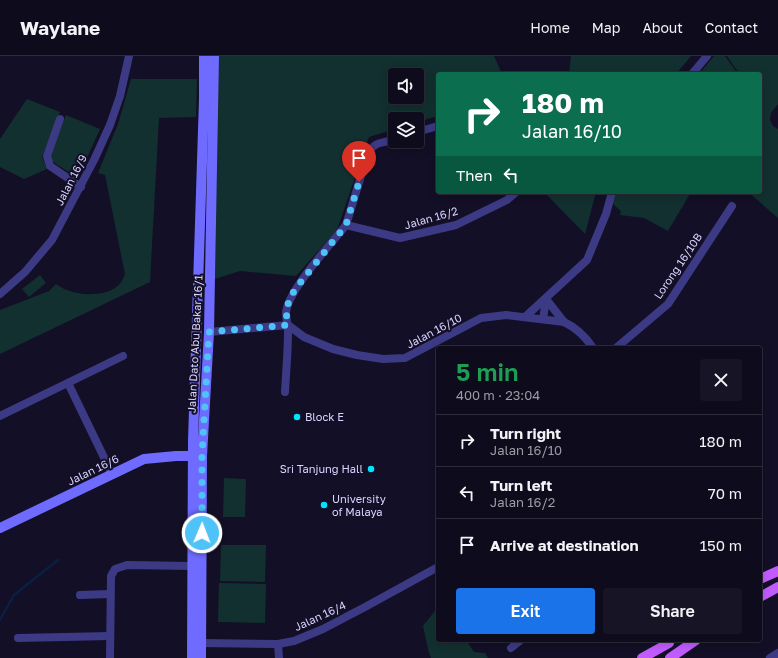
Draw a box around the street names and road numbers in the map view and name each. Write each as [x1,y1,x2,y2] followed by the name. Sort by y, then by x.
[52,152,89,207] street label: Jalan 16/9
[403,204,459,231] street label: Jalan 16/2
[651,230,704,301] street label: Lorong 16/10B
[184,275,205,413] street label: Jalan Dato Abu Bakar 16/1
[404,310,464,351] street label: Jalan 16/10
[65,451,121,488] street label: Jalan 16/6
[292,598,348,633] street label: Jalan 16/4

